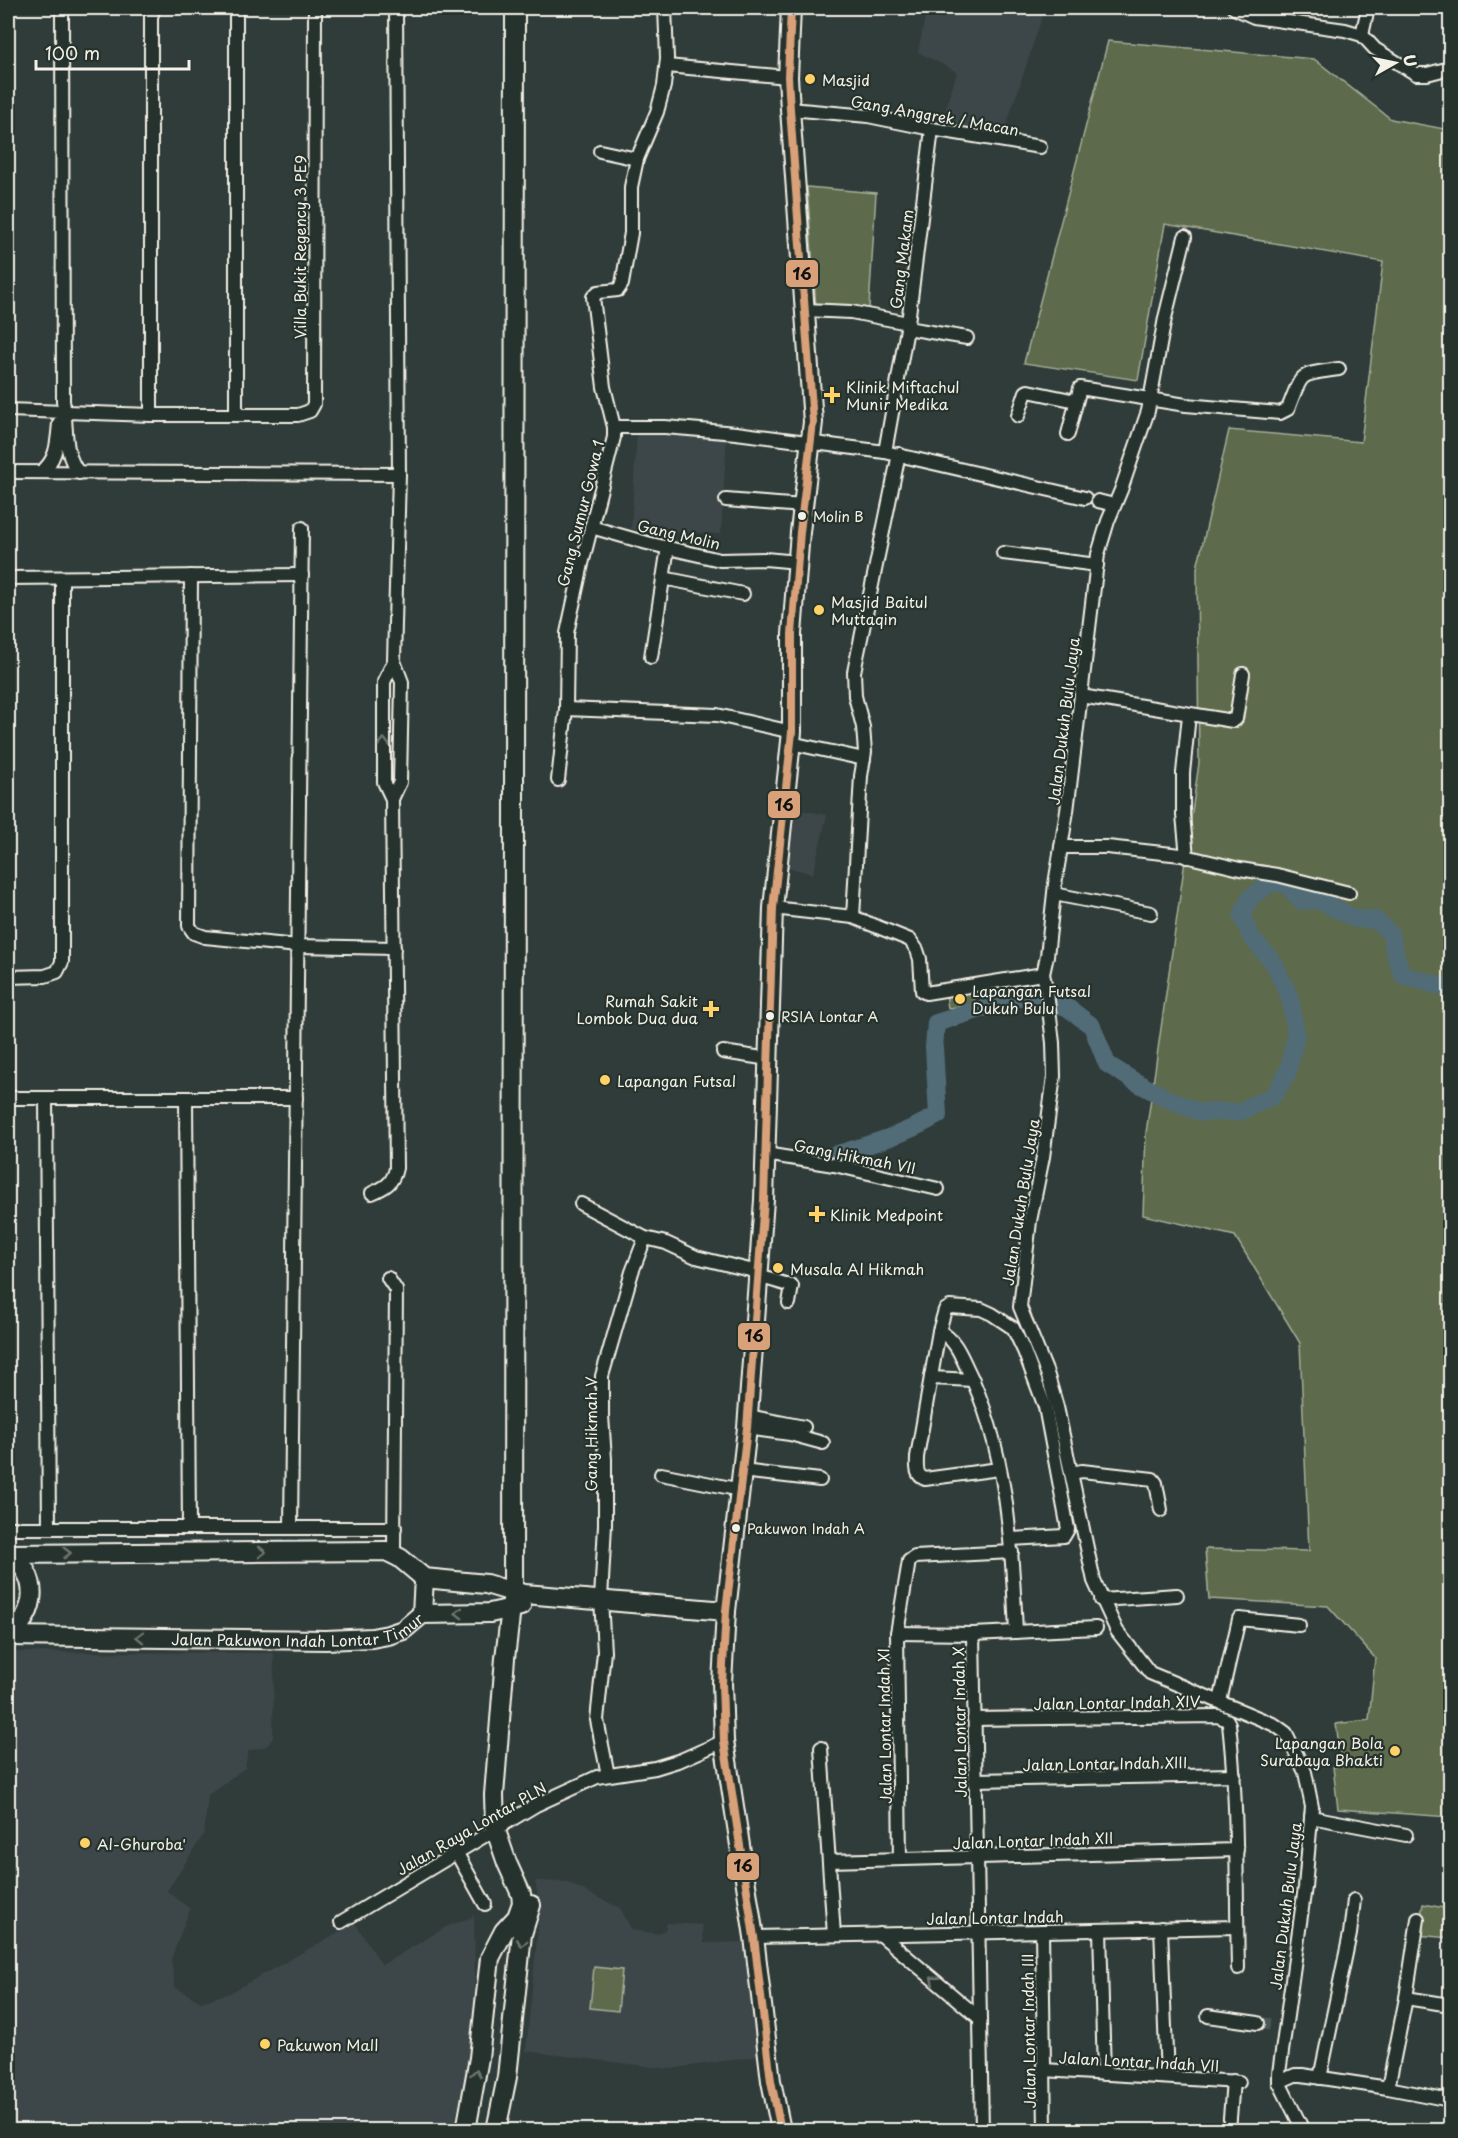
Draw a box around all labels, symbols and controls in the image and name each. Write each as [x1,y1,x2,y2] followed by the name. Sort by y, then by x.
[36,33,189,71] scale bar
[1365,33,1425,93] north arrow
[45,39,100,66] text: 100 m
[1398,53,1424,68] text: U
[822,68,870,91] place label: Masjid
[803,72,817,86] marker: Masjid
[849,89,1021,141] street label: Gang Anggrek / Macan
[288,155,311,339] street label: Villa Bukit Regency 3 PE9
[883,208,919,310] street label: Gang Makam
[785,259,819,288] line badge: 16
[793,261,811,285] text: 16
[846,375,959,415] place label: Klinik Miftachul Munir Medika
[823,386,841,404] marker: Klinik Miftachul Munir Medika
[551,437,609,589] street label: Gang Sumur Gowa 1
[813,506,864,527] place label: Molin B
[796,510,808,522] marker: Molin B
[635,513,723,555] street label: Gang Molin
[831,590,927,630] place label: Masjid Baitul Muttaqin
[812,603,826,617] marker: Masjid Baitul Muttaqin
[1041,635,1085,806] street label: Jalan Dukuh Bulu Jaya
[378,738,390,747] one-way arrow
[767,790,801,819] line badge: 16
[775,792,793,816] text: 16
[972,979,1091,1019] place label: Lapangan Futsal Dukuh Bulu
[576,989,699,1029] place label: Rumah Sakit Lombok Dua dua
[953,992,967,1006] marker: Lapangan Futsal Dukuh Bulu
[702,1000,720,1018] marker: Rumah Sakit Lombok Dua dua
[781,1006,879,1027] place label: RSIA Lontar A
[764,1010,776,1022] marker: RSIA Lontar A
[617,1069,736,1092] place label: Lapangan Futsal
[598,1073,612,1087] marker: Lapangan Futsal
[995,1116,1045,1287] street label: Jalan Dukuh Bulu Jaya
[792,1133,918,1179] street label: Gang Hikmah VII
[830,1203,943,1226] place label: Klinik Medpoint
[808,1205,826,1223] marker: Klinik Medpoint
[790,1257,924,1280] place label: Musala Al Hikmah
[771,1261,785,1275] marker: Musala Al Hikmah
[737,1322,771,1351] line badge: 16
[745,1323,763,1347] text: 16
[579,1376,602,1491] street label: Gang Hikmah V
[747,1518,865,1539] place label: Pakuwon Indah A
[730,1522,742,1534] marker: Pakuwon Indah A
[258,1546,267,1558] one-way arrow
[63,1547,72,1559] one-way arrow
[171,1607,428,1652] street label: Jalan Pakuwon Indah Lontar Timur
[454,1607,463,1619] one-way arrow
[135,1631,144,1643] one-way arrow
[946,1646,972,1798] street label: Jalan Lontar Indah X
[871,1648,897,1804] street label: Jalan Lontar Indah XI
[1033,1689,1201,1715] street label: Jalan Lontar Indah XIV
[1260,1731,1384,1771] place label: Lapangan Bola Surabaya Bhakti
[1388,1744,1402,1758] marker: Lapangan Bola Surabaya Bhakti
[1022,1750,1188,1776] street label: Jalan Lontar Indah XIII
[392,1776,550,1880] street label: Jalan Raya Lontar PLN
[1263,1820,1307,1991] street label: Jalan Dukuh Bulu Jaya
[952,1826,1114,1854] street label: Jalan Lontar Indah XII
[97,1832,186,1855] place label: Al-Ghuroba'
[78,1836,92,1850] marker: Al-Ghuroba'
[726,1852,760,1881] line badge: 16
[734,1853,752,1877] text: 16
[926,1904,1064,1930] street label: Jalan Lontar Indah
[516,1938,528,1948] one-way arrow
[1015,1953,1041,2109] street label: Jalan Lontar Indah III
[930,1976,941,1987] one-way arrow
[277,2033,378,2056] place label: Pakuwon Mall
[258,2037,272,2051] marker: Pakuwon Mall
[1058,2045,1220,2077] street label: Jalan Lontar Indah VII
[469,2068,482,2078] one-way arrow

